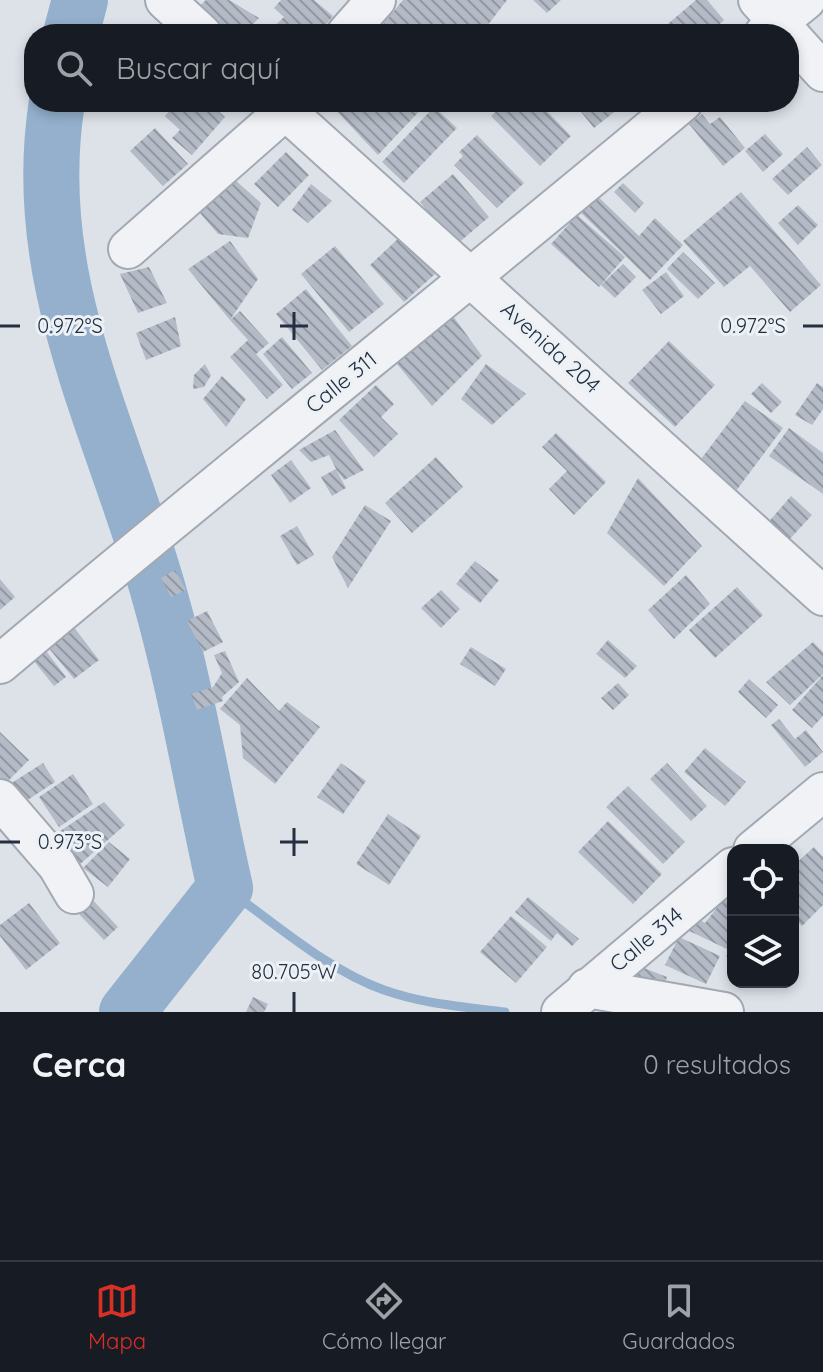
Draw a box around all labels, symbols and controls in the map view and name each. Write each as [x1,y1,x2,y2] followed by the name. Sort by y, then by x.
[24,24,799,112] search box
[52,46,96,90] icon: search
[116,49,280,87] text: Buscar aquí
[495,295,607,399] street label: Avenida 204
[37,313,103,338] text: 0.972°S
[720,313,786,338] text: 0.972°S
[300,345,382,419] street label: Calle 311
[38,829,102,854] text: 0.973°S
[727,844,799,988] map controls
[727,844,799,916] button: locate
[604,900,688,978] street label: Calle 314
[727,916,799,988] button: layers
[251,959,337,984] text: 80.705°W
[32,1043,126,1086] text: Cerca
[643,1048,791,1081] text: 0 resultados
[88,1279,146,1355] tab: Mapa
[322,1279,447,1355] tab: Cómo llegar
[622,1279,735,1355] tab: Guardados

